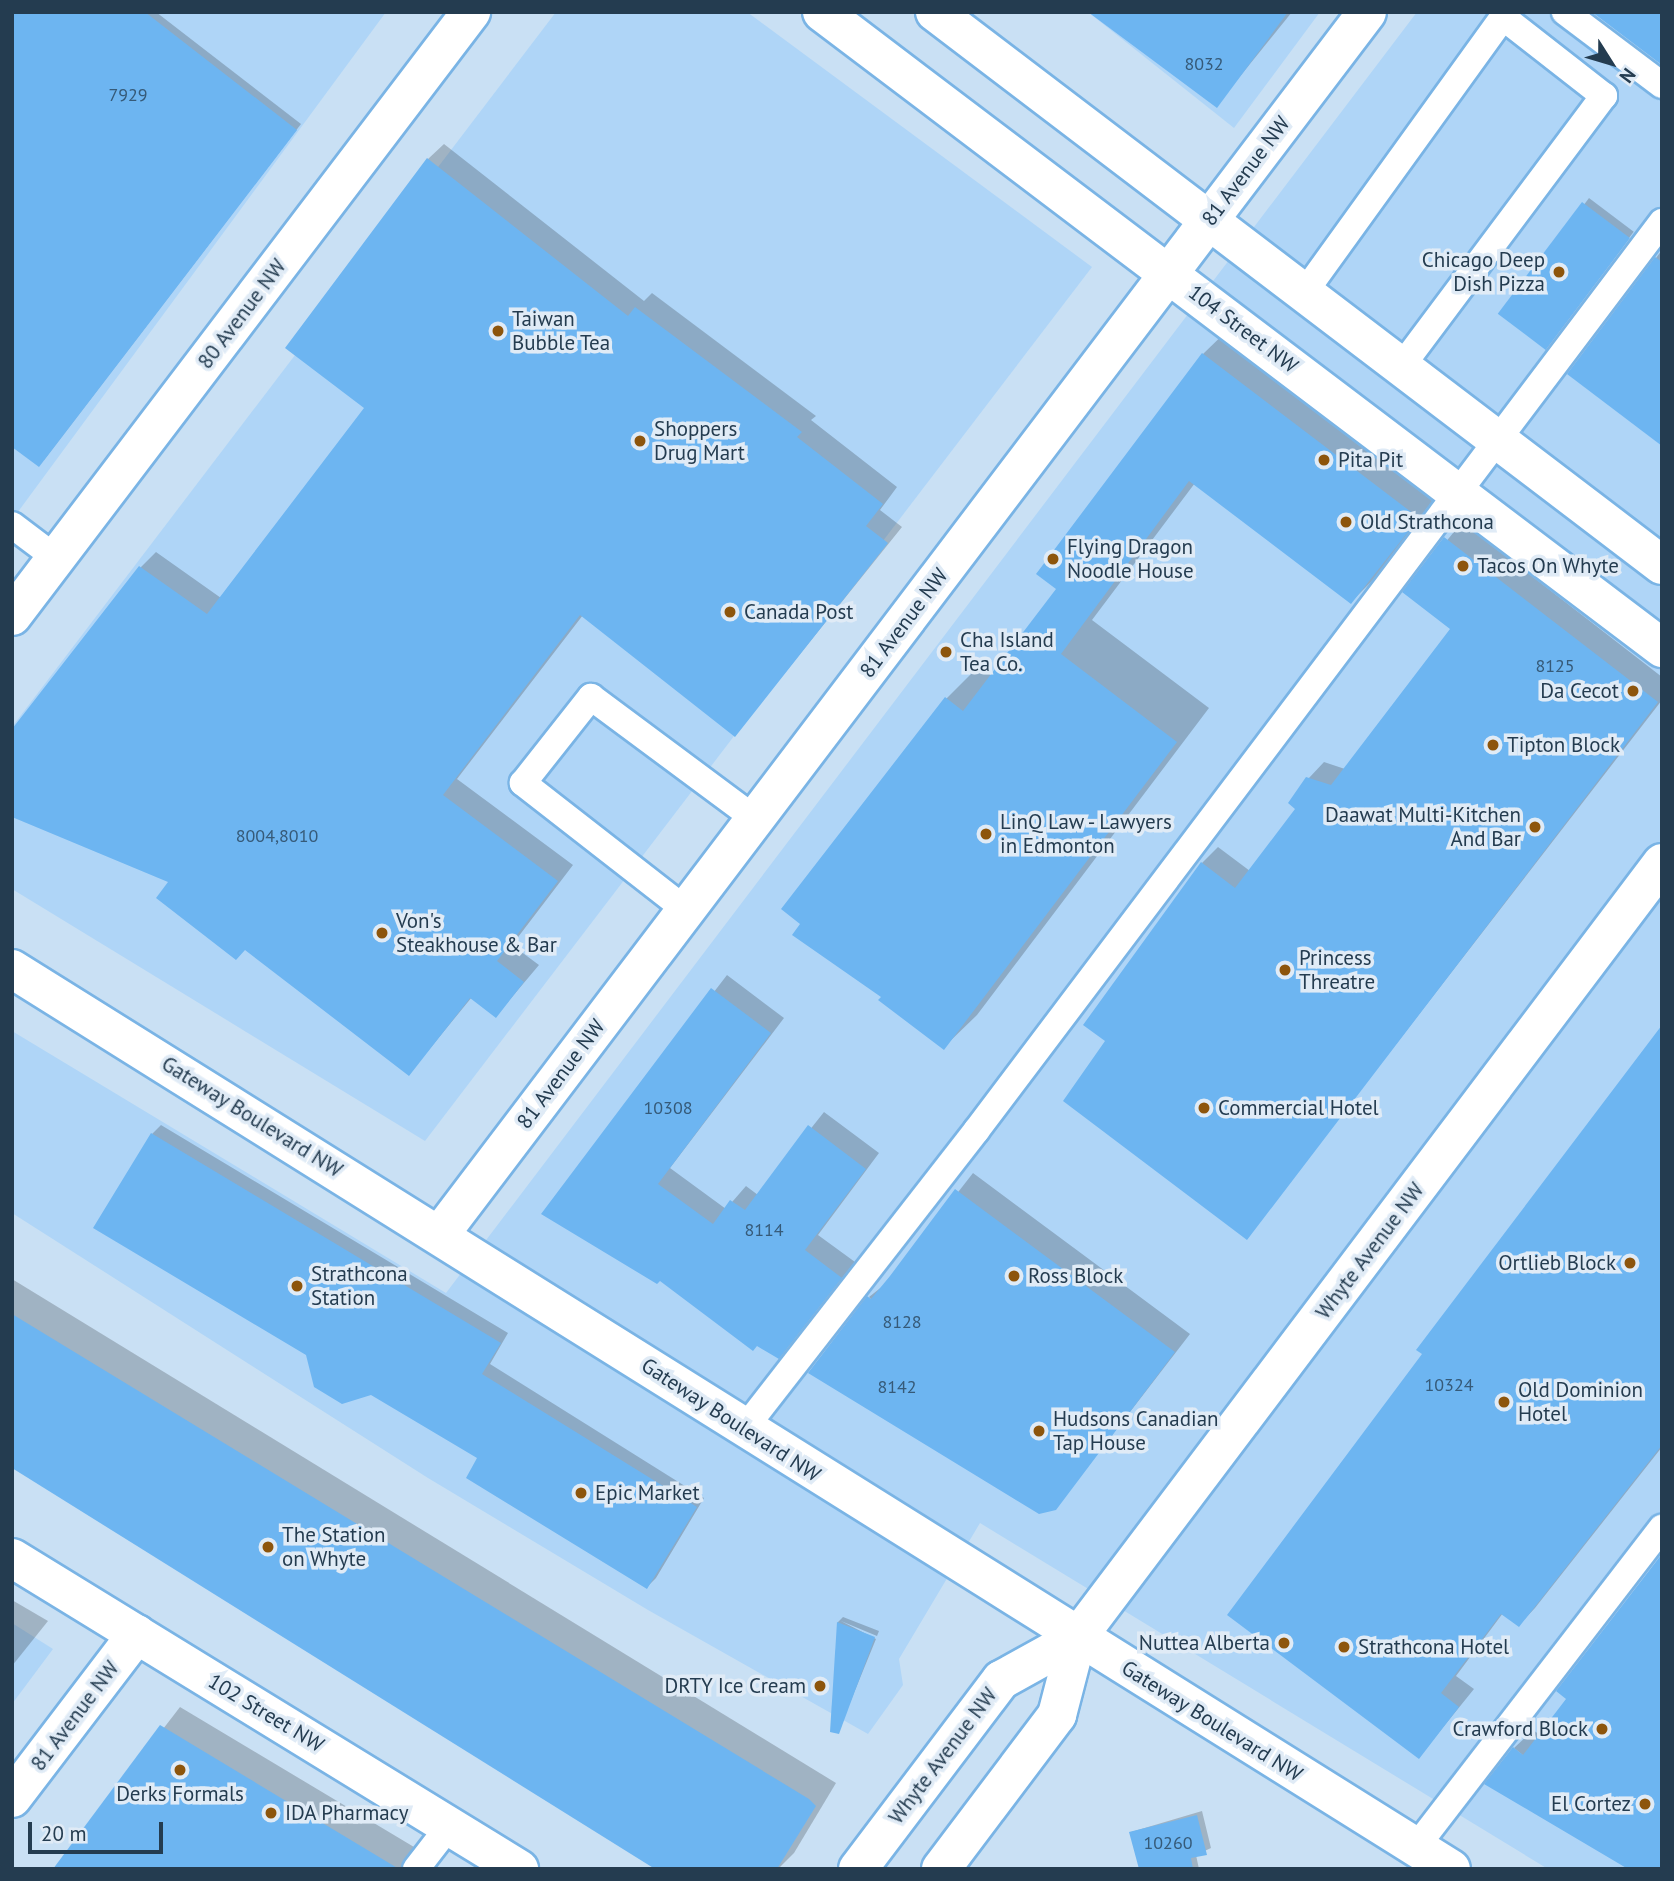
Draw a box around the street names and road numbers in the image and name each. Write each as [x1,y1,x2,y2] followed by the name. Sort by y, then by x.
[1196,111,1296,231] street label: 81 Avenue NW
[192,254,292,374] street label: 80 Avenue NW
[1183,280,1303,378] street label: 104 Street NW
[854,563,954,683] street label: 81 Avenue NW
[511,1014,611,1134] street label: 81 Avenue NW
[157,1051,347,1183] street label: Gateway Boulevard NW
[1310,1178,1430,1324] street label: Whyte Avenue NW
[636,1352,826,1488] street label: Gateway Boulevard NW
[1117,1655,1307,1787] street label: Gateway Boulevard NW
[25,1656,125,1776] street label: 81 Avenue NW
[203,1669,329,1757] street label: 102 Street NW
[883,1683,1003,1829] street label: Whyte Avenue NW

